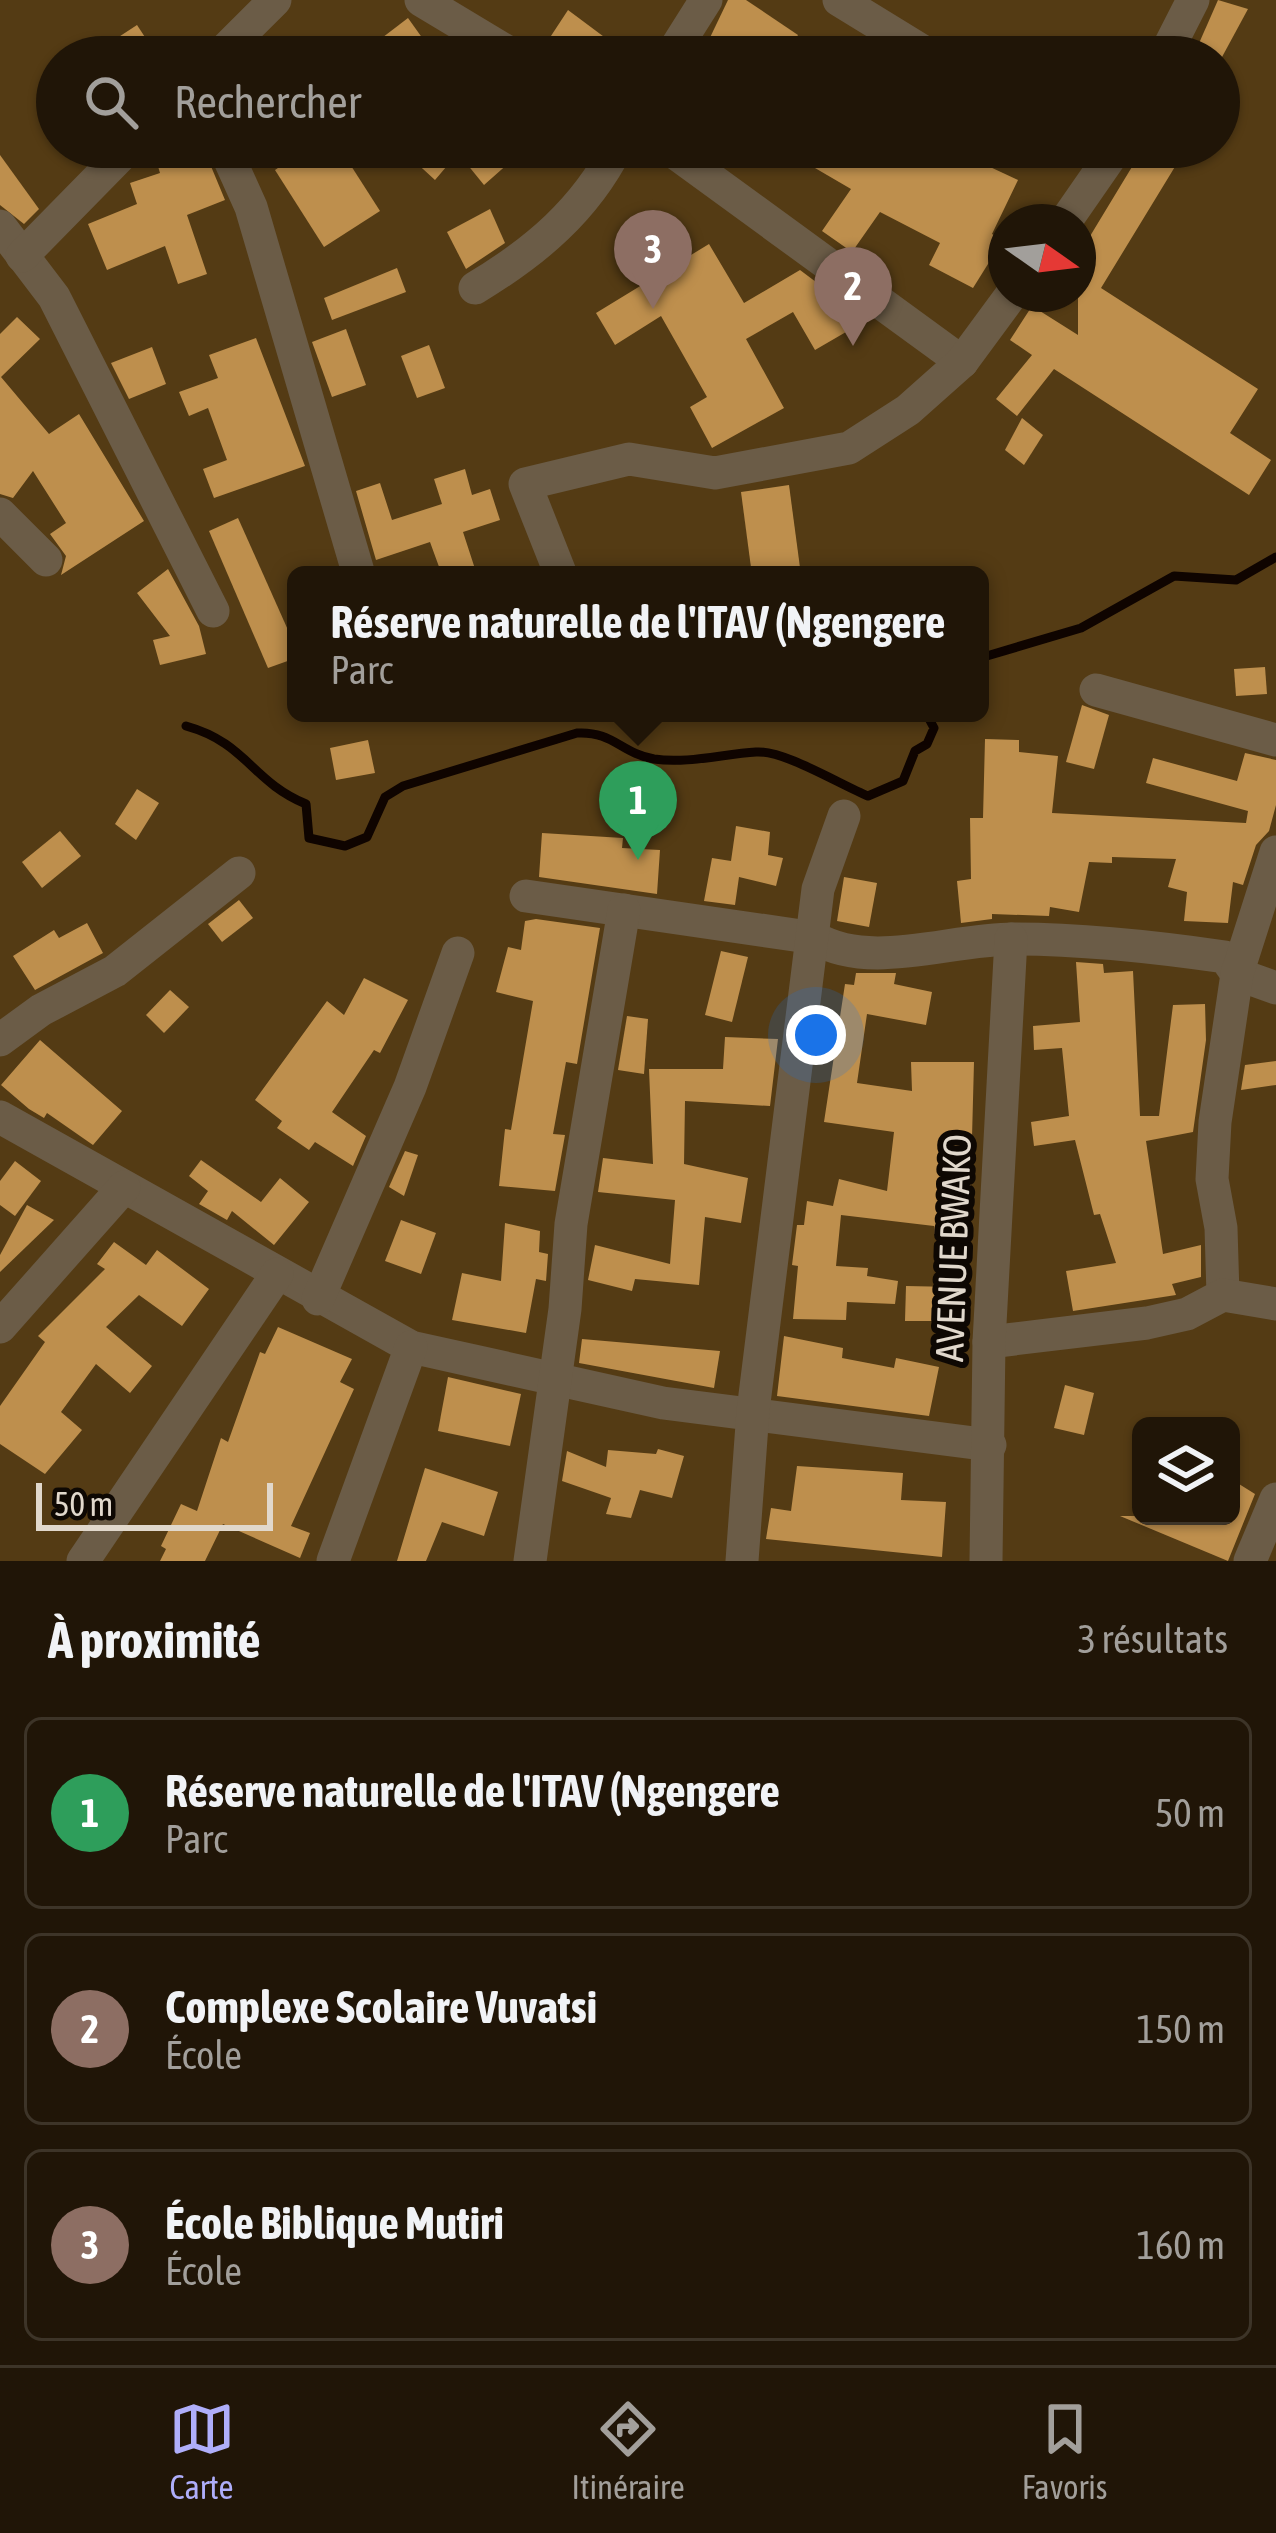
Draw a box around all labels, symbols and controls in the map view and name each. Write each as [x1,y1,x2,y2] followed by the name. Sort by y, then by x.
[36,36,1240,168] search box
[78,69,144,135] icon: search
[174,76,361,128] text: Rechercher
[988,204,1096,312] north arrow
[614,210,692,309] pin: 3
[814,247,892,346] pin: 2
[287,566,989,722] popup
[330,596,946,648] text: Réserve naturelle de l'ITAV (Ngengere
[330,648,393,692] text: Parc
[599,761,677,860] pin: 1
[786,1005,846,1065] your location
[927,1133,979,1363] street label: AVENUE BWAKO
[1132,1417,1240,1525] map controls
[1132,1417,1240,1525] button: layers
[36,1477,273,1530] scale bar
[54,1485,113,1523] text: 50 m
[48,1610,261,1669] text: À proximité
[1078,1617,1228,1661] text: 3 résultats
[165,1765,780,1817] text: Réserve naturelle de l'ITAV (Ngengere
[81,1791,99,1835] text: 1
[1155,1791,1225,1835] text: 50 m
[165,1817,227,1861] text: Parc
[165,1981,597,2033] text: Complexe Scolaire Vuvatsi
[81,2007,99,2051] text: 2
[1137,2007,1225,2051] text: 150 m
[165,2033,242,2077] text: École
[165,2197,504,2249] text: École Biblique Mutiri
[81,2223,99,2267] text: 3
[1137,2223,1225,2267] text: 160 m
[165,2249,242,2293] text: École
[169,2396,235,2506] tab: Carte
[572,2396,685,2506] tab: Itinéraire
[1022,2396,1107,2506] tab: Favoris

